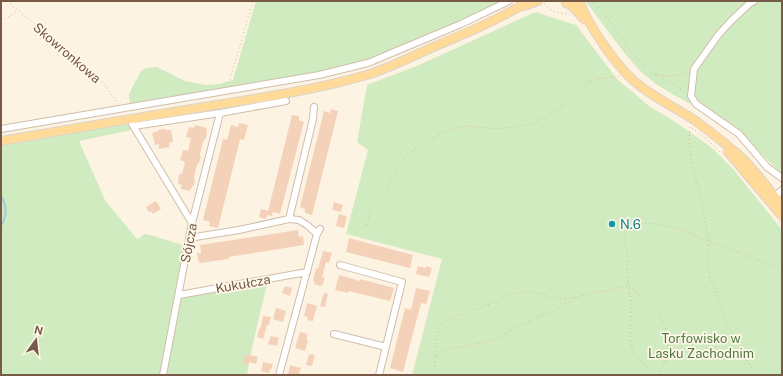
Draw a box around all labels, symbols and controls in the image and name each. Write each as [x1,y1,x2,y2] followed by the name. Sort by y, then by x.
[30,20,104,86] street label: Skowronkowa
[620,217,641,232] place label: N.6
[607,219,617,229] marker: N.6
[178,222,200,264] street label: Sójcza
[214,272,272,296] street label: Kukułcza
[16,320,56,360] north arrow
[33,323,44,337] text: N
[648,331,754,361] park label: Torfowisko w Lasku Zachodnim

